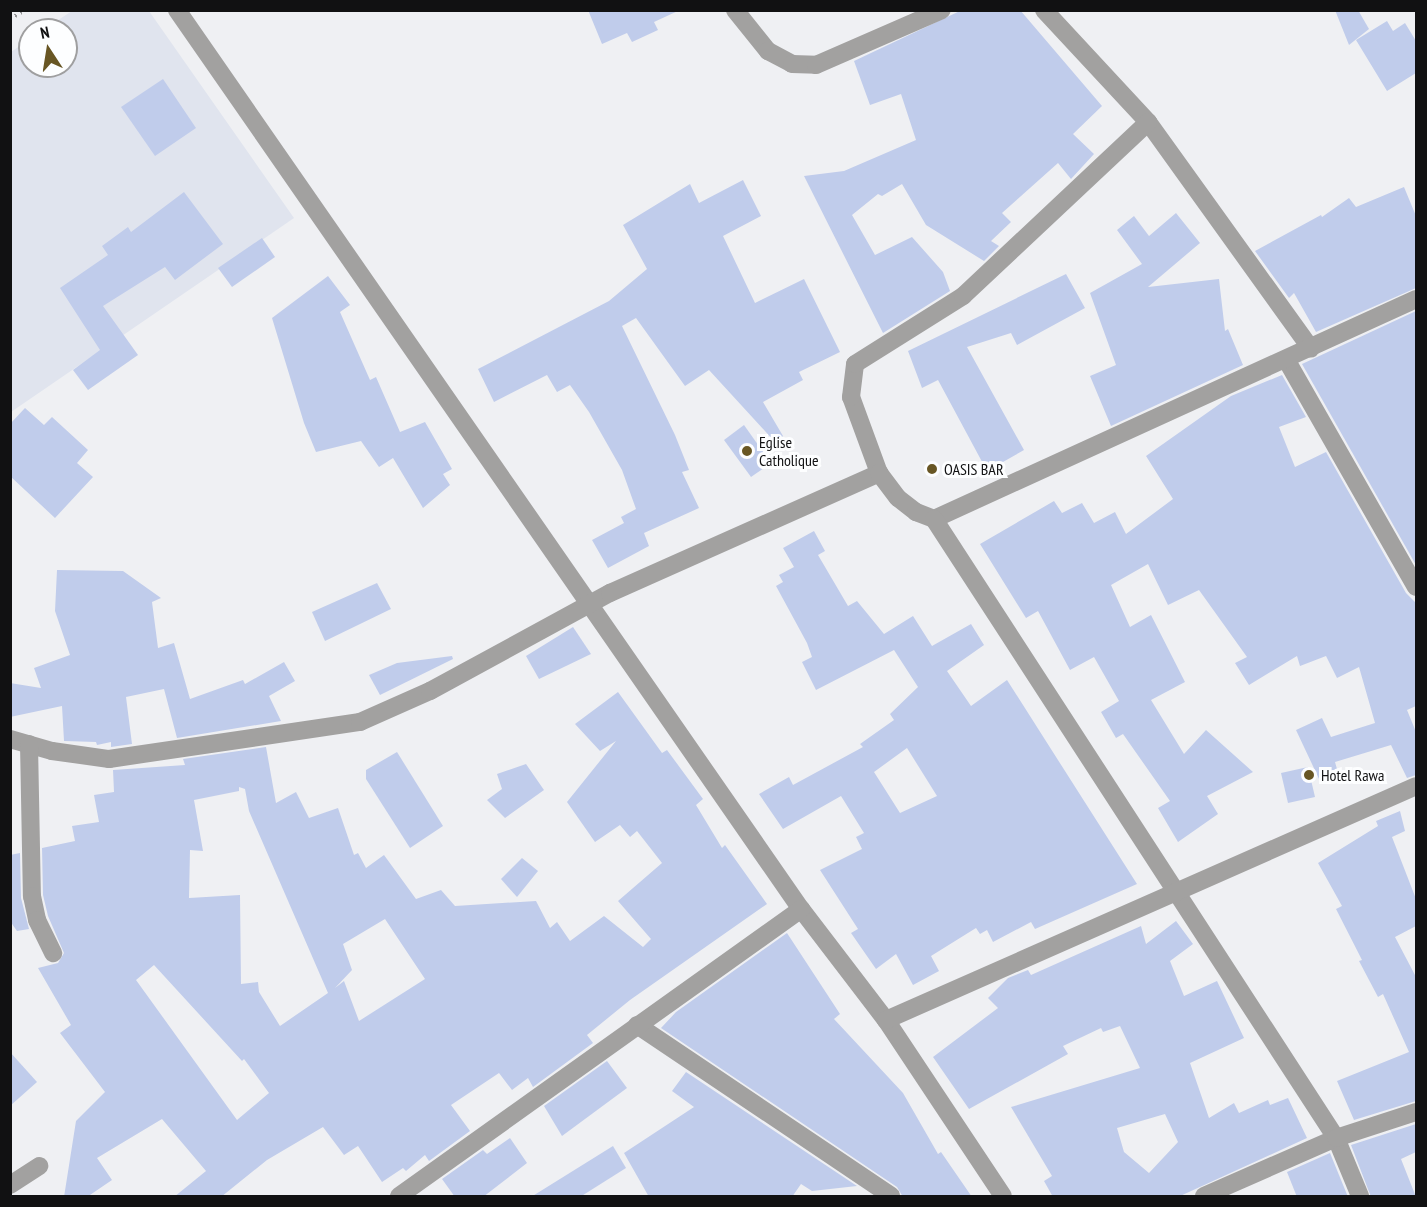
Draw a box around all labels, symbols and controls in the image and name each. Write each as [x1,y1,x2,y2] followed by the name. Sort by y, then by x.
[18,18,78,78] north arrow
[38,22,51,43] text: N
[759,432,819,470] place label: Eglise Catholique
[740,444,754,458] marker: Eglise Catholique
[944,459,1004,479] place label: OASIS BAR
[925,462,939,476] marker: OASIS BAR
[1321,765,1384,785] place label: Hotel Rawa
[1302,768,1316,782] marker: Hotel Rawa

